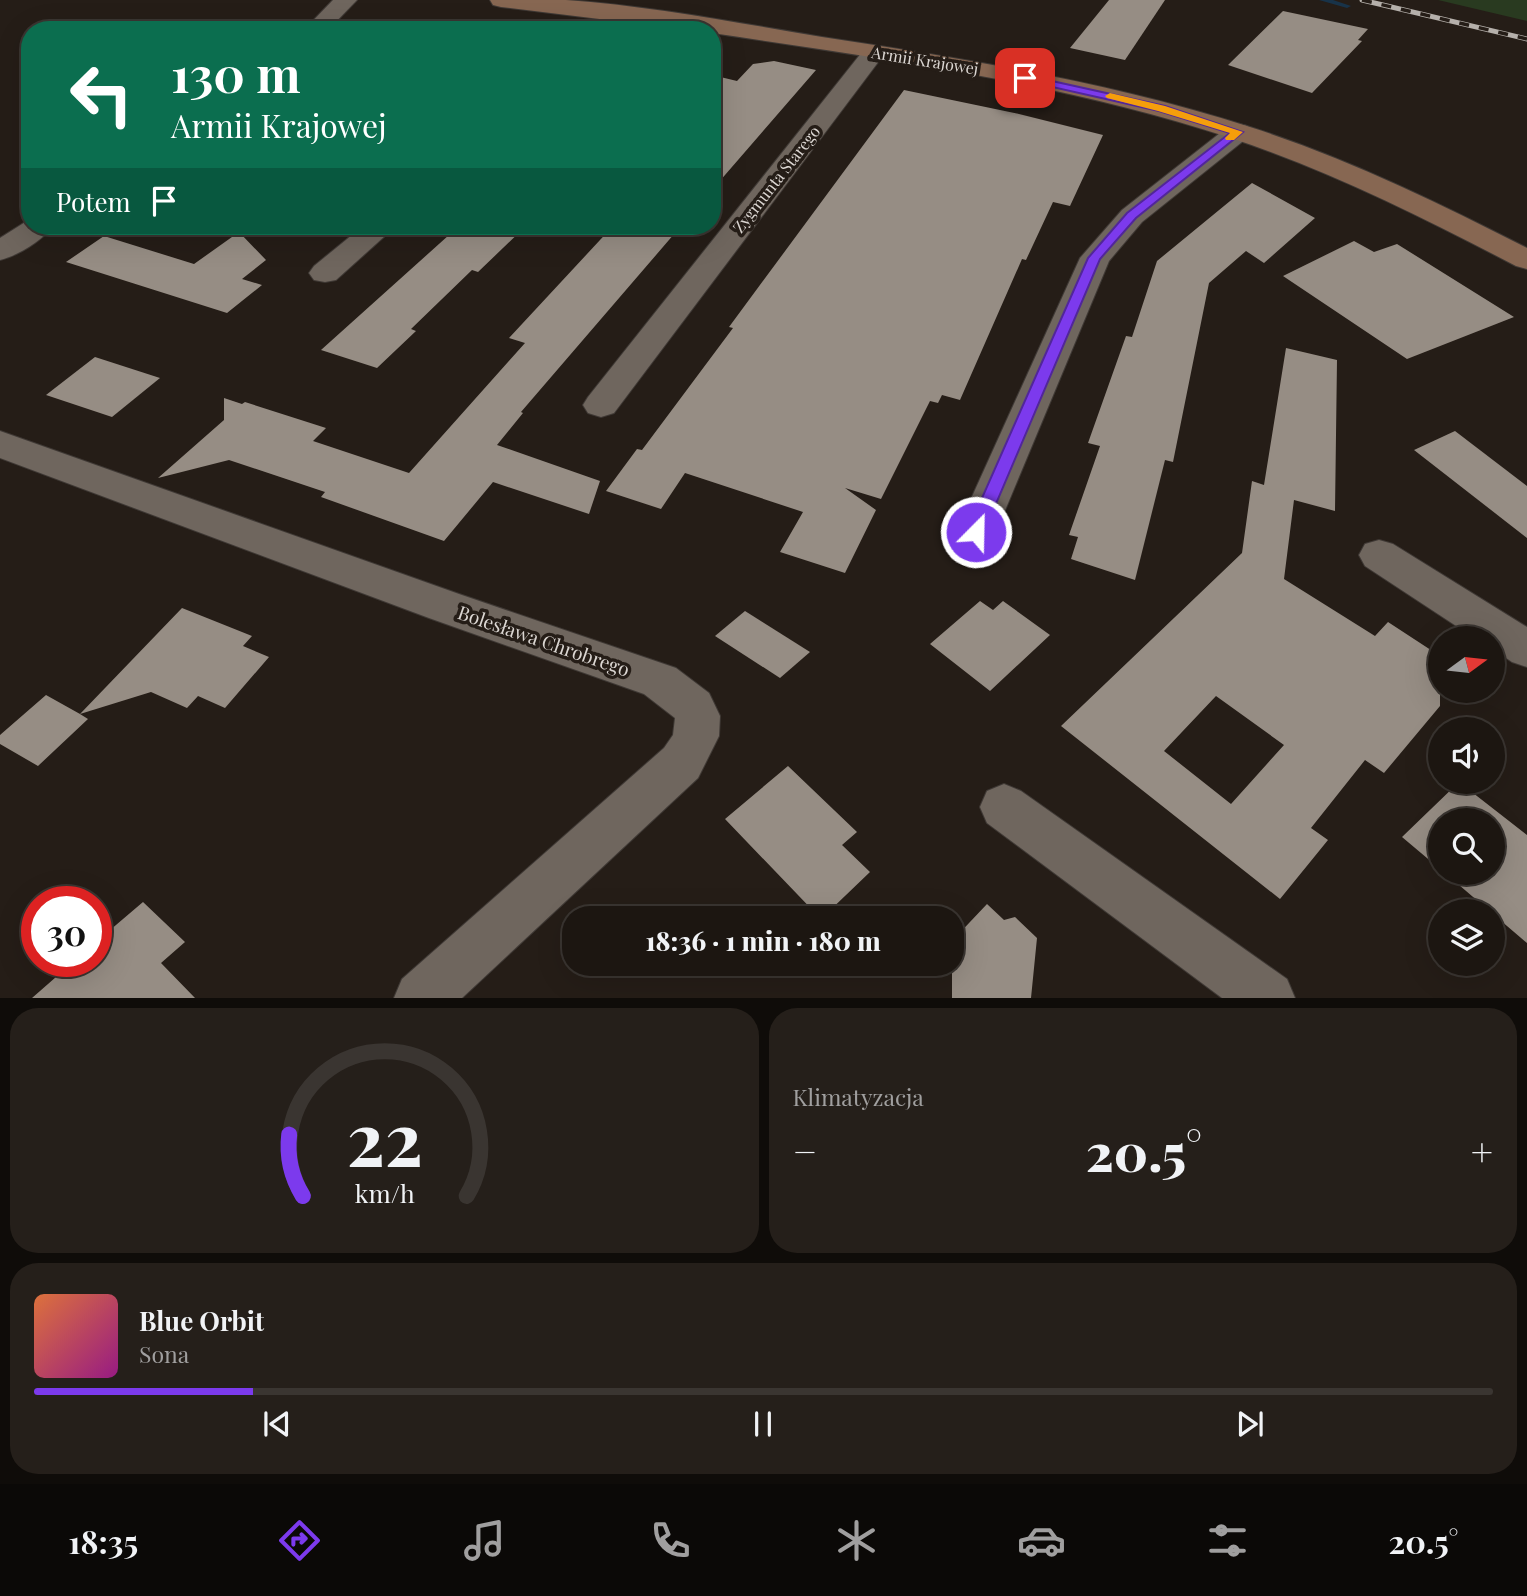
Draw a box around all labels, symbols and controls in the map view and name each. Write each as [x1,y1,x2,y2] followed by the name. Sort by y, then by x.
[171,40,301,105] text: 130 m
[869,41,980,79] street label: Armii Krajowej
[995,48,1055,108] pin
[56,49,147,140] icon: left
[1006,59,1044,97] icon: arrive
[171,103,387,146] text: Armii Krajowej
[728,121,825,237] street label: Zygmunta Starego
[145,182,183,220] icon: arrive
[56,184,131,219] text: Potem
[939,495,1013,569] position arrow
[455,598,633,682] street label: Bolesława Chrobrego
[1428,626,1505,704] north arrow
[1428,626,1505,976] map controls
[1428,717,1505,794] button: sound
[1428,808,1505,885] button: search
[21,886,112,977] speed limit sign: 30
[1428,899,1505,976] button: layers
[645,923,881,958] text: 18:36 · 1 min · 180 m
[793,1081,924,1112] text: Klimatyzacja
[346,1088,422,1185] text: 22
[1086,1116,1202,1185] text: 20.5°
[793,1125,817,1176] text: −
[1471,1125,1493,1176] text: +
[354,1176,415,1209] text: km/h
[139,1303,264,1338] text: Blue Orbit
[139,1338,189,1369] text: Sona
[258,1405,296,1443] icon: previous
[744,1405,782,1443] icon: pause
[1231,1405,1269,1443] icon: next
[275,1516,324,1565] icon: directions
[460,1516,509,1565] icon: music
[646,1516,695,1565] icon: phone
[832,1516,881,1565] icon: climate
[1017,1516,1066,1565] icon: car
[1203,1516,1252,1565] icon: filters
[68,1519,138,1562] text: 18:35
[1388,1519,1459,1562] text: 20.5°

